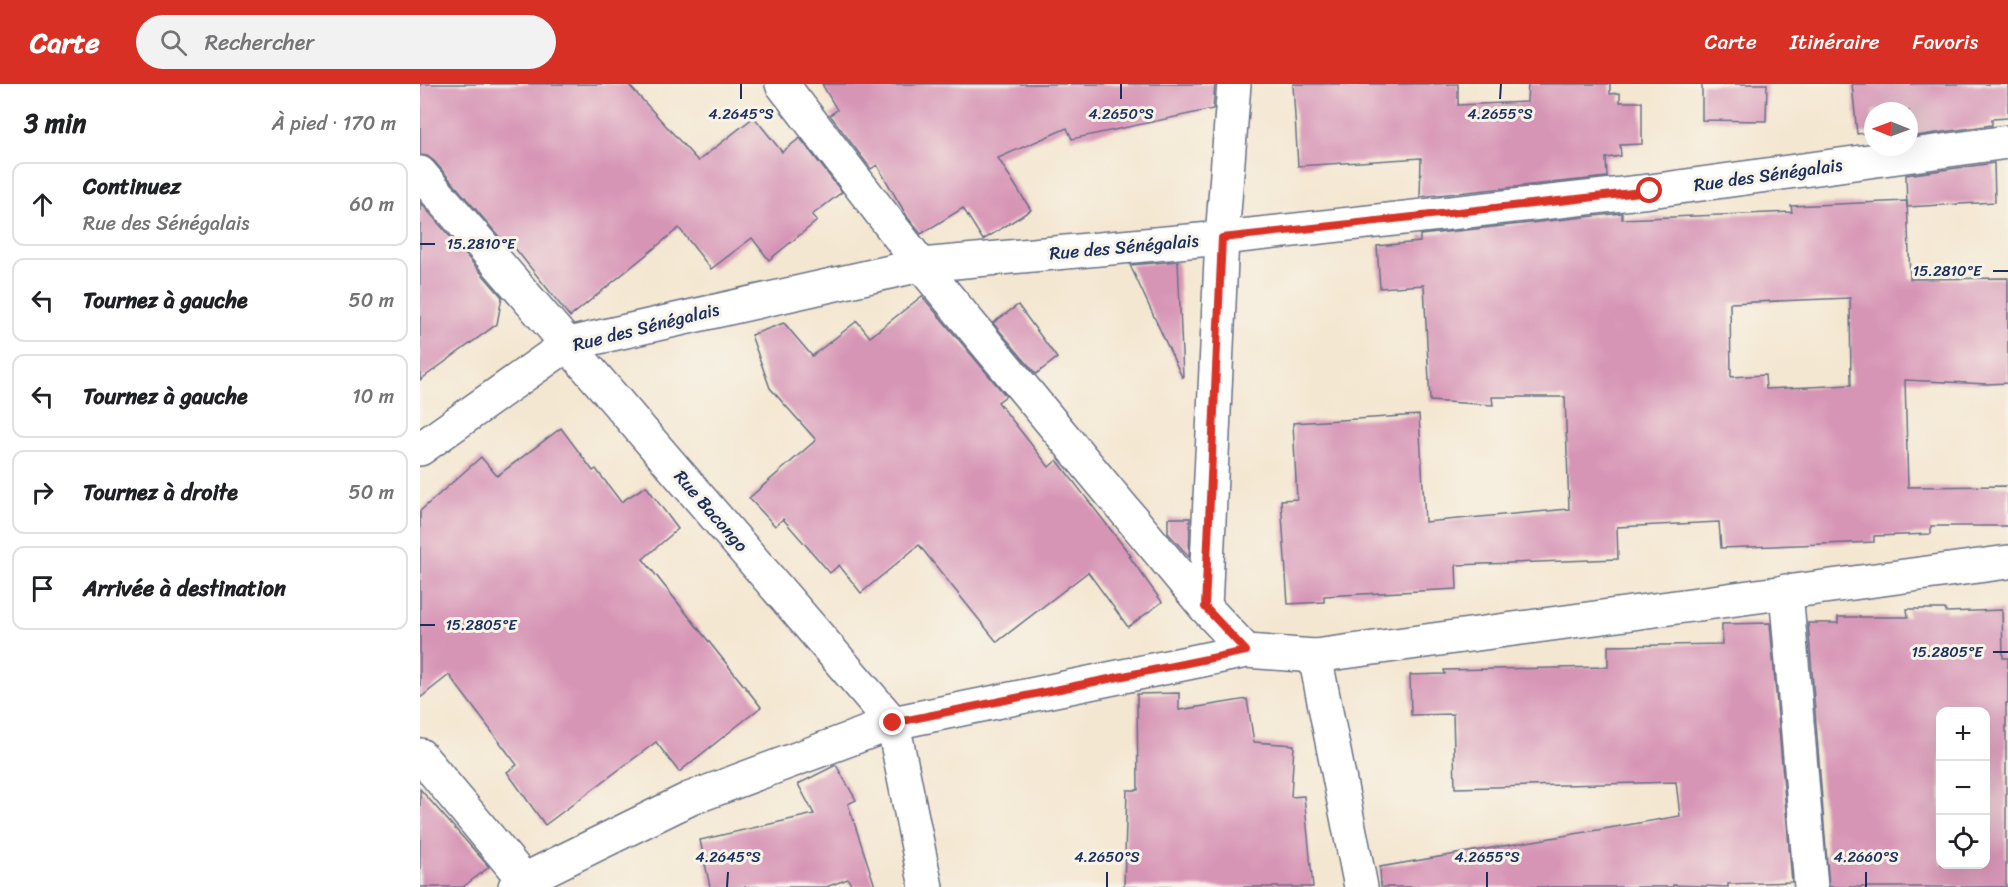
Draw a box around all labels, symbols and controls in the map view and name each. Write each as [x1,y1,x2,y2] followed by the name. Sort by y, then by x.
[136,15,556,69] search box
[30,18,100,67] text: Carte
[205,23,314,62] text: Rechercher
[1705,23,1757,61] text: Carte
[1790,23,1880,61] text: Itinéraire
[1913,23,1978,61] text: Favoris
[157,26,190,59] icon: search
[24,100,86,146] text: 3 min
[708,101,774,127] text: 4.2645°S
[1088,101,1154,127] text: 4.2650°S
[1467,101,1533,127] text: 4.2655°S
[1864,102,1918,156] north arrow
[272,106,396,141] text: À pied · 170 m
[1692,149,1845,201] street label: Rue des Sénégalais
[83,167,181,206] text: Continuez
[1636,177,1662,203] route start
[349,187,394,222] text: 60 m
[26,188,59,221] icon: ahead
[83,206,250,241] text: Rue des Sénégalais
[1048,224,1201,269] street label: Rue des Sénégalais
[447,231,517,257] text: 15.2810°E
[1913,258,1983,284] text: 15.2810°E
[83,281,248,320] text: Tournez à gauche
[349,283,394,318] text: 50 m
[26,284,59,317] icon: left
[569,293,723,361] street label: Rue des Sénégalais
[83,377,248,416] text: Tournez à gauche
[352,379,394,414] text: 10 m
[26,380,59,413] icon: left
[666,462,756,560] street label: Rue Bacongo
[83,473,238,512] text: Tournez à droite
[349,475,394,510] text: 50 m
[26,476,59,509] icon: right
[83,569,286,608] text: Arrivée à destination
[26,572,59,605] icon: arrive
[445,612,518,638] text: 15.2805°E
[1911,639,1984,665] text: 15.2805°E
[1936,707,1990,869] map controls
[1936,707,1990,761] button: +
[879,709,905,735] route end
[1936,761,1990,815] button: −
[1936,815,1990,869] button: locate
[695,844,761,870] text: 4.2645°S
[1074,844,1140,870] text: 4.2650°S
[1454,844,1520,870] text: 4.2655°S
[1834,844,1899,870] text: 4.2660°S

